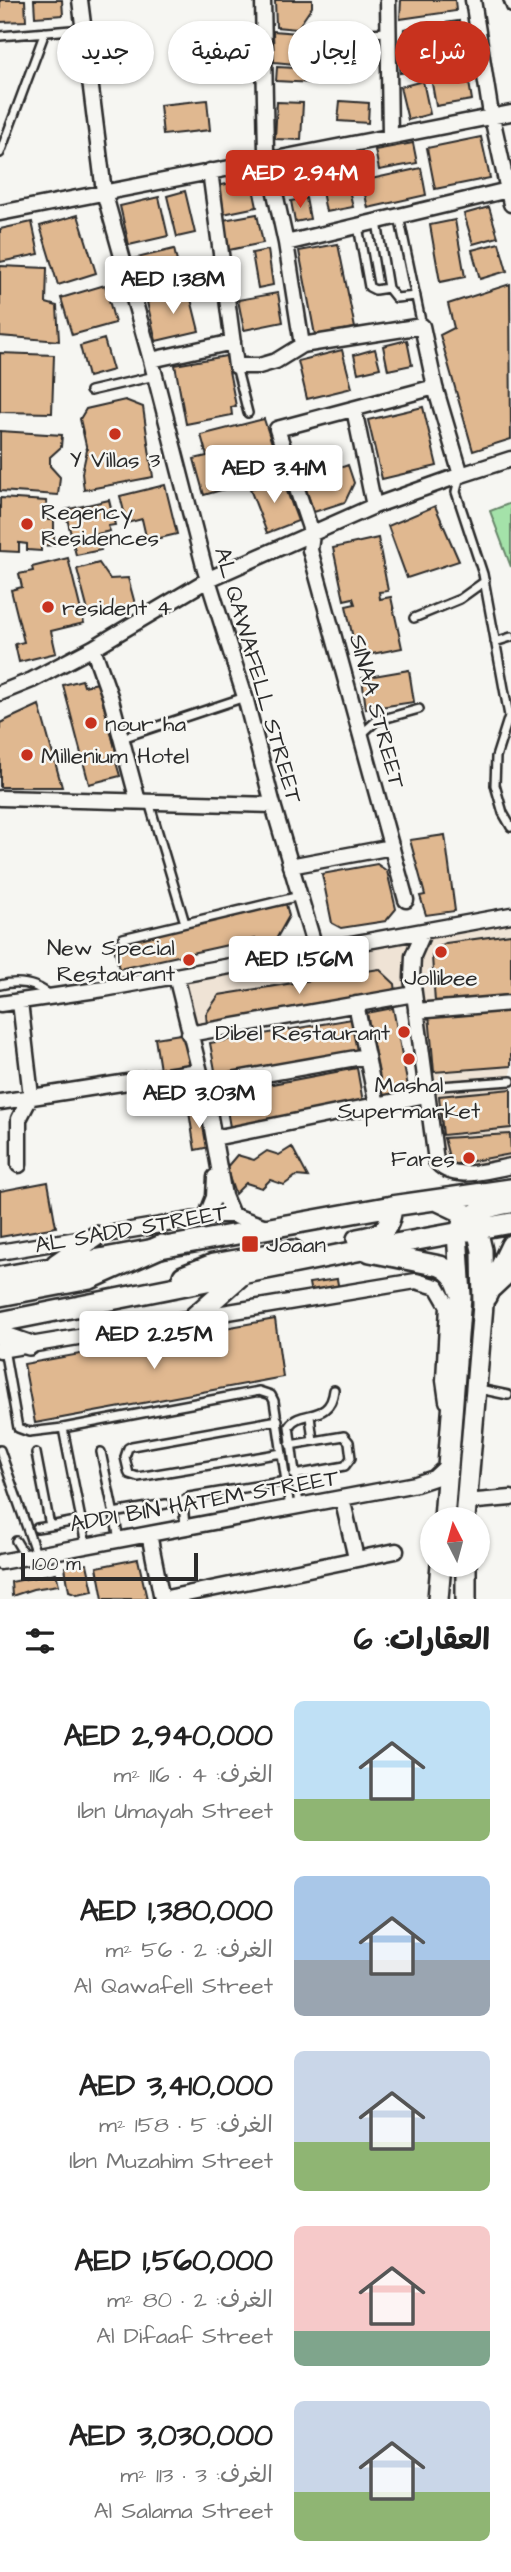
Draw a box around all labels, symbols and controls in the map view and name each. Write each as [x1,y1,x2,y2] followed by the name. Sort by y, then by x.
[57,21,154,84] chip: جديد
[168,21,274,84] chip: تصفية
[288,21,381,84] chip: إيجار
[395,21,490,84] chip: شراء
[220,150,380,210] pin: AED 2.94M
[242,157,358,189] text: AED 2.94M
[93,256,253,316] pin: AED 1.38M
[121,263,225,295] text: AED 1.38M
[107,426,123,442] marker: Y Villas 3
[70,444,161,476] place label: Y Villas 3
[194,446,354,505] pin: AED 3.41M
[221,452,327,484] text: AED 3.41M
[41,496,159,554] place label: Regency Residences
[19,516,35,532] marker: Regency Residences
[206,543,310,808] street label: AL QAWAFELL STREET
[62,592,172,624] place label: resident 4
[40,599,56,615] marker: resident 4
[341,631,413,793] street label: SINAA STREET
[105,708,186,740] place label: nour ha
[83,715,99,731] marker: nour ha
[41,740,189,772] place label: Millenium Hotel
[19,747,35,763] marker: Millenium Hotel
[47,932,176,990] place label: New Special Restaurant
[219,936,379,996] pin: AED 1.56M
[245,943,353,975] text: AED 1.56M
[433,944,449,960] marker: Jollibee
[181,952,197,968] marker: New Special Restaurant
[404,962,478,994] place label: Jollibee
[215,1017,391,1049] place label: Dibel Restaurant
[396,1024,412,1040] marker: Dibel Restaurant
[401,1051,417,1067] marker: Mashal Supermarket
[338,1069,481,1127] place label: Mashal Supermarket
[119,1070,279,1130] pin: AED 3.03M
[143,1077,255,1109] text: AED 3.03M
[391,1143,455,1175] place label: Fares
[461,1150,477,1166] marker: Fares
[32,1196,231,1262] street label: AL SADD STREET
[266,1229,326,1261] place label: Joaan
[240,1234,260,1254] marker: Joaan
[74,1312,234,1371] pin: AED 2.25M
[95,1318,213,1350] text: AED 2.25M
[67,1461,342,1540] street label: ADDI BIN HATEM STREET
[420,1507,490,1577] north arrow
[420,1507,490,1577] map controls
[21,1550,198,1582] scale bar
[32,1551,81,1578] text: 100 m
[354,1619,490,1661] text: العقارات: 6
[21,1622,59,1660] icon: filters
[64,1715,273,1757] text: AED 2,940,000
[350,1729,434,1813] icon: home
[114,1759,273,1791] text: الغرف: 4 · 116 m²
[78,1795,273,1827] text: Ibn Umayah Street
[80,1890,273,1932] text: AED 1,380,000
[350,1904,434,1988] icon: home
[106,1934,273,1966] text: الغرف: 2 · 56 m²
[74,1970,273,2002] text: Al Qawafell Street
[79,2065,273,2107] text: AED 3,410,000
[350,2079,434,2163] icon: home
[99,2109,273,2141] text: الغرف: 5 · 158 m²
[69,2145,273,2177] text: Ibn Muzahim Street
[74,2240,273,2282] text: AED 1,560,000
[350,2254,434,2338] icon: home
[107,2284,273,2316] text: الغرف: 2 · 80 m²
[96,2320,273,2352] text: Al Difaaf Street
[69,2415,273,2457] text: AED 3,030,000
[350,2429,434,2513] icon: home
[120,2459,273,2491] text: الغرف: 3 · 113 m²
[94,2495,273,2527] text: Al Salama Street

